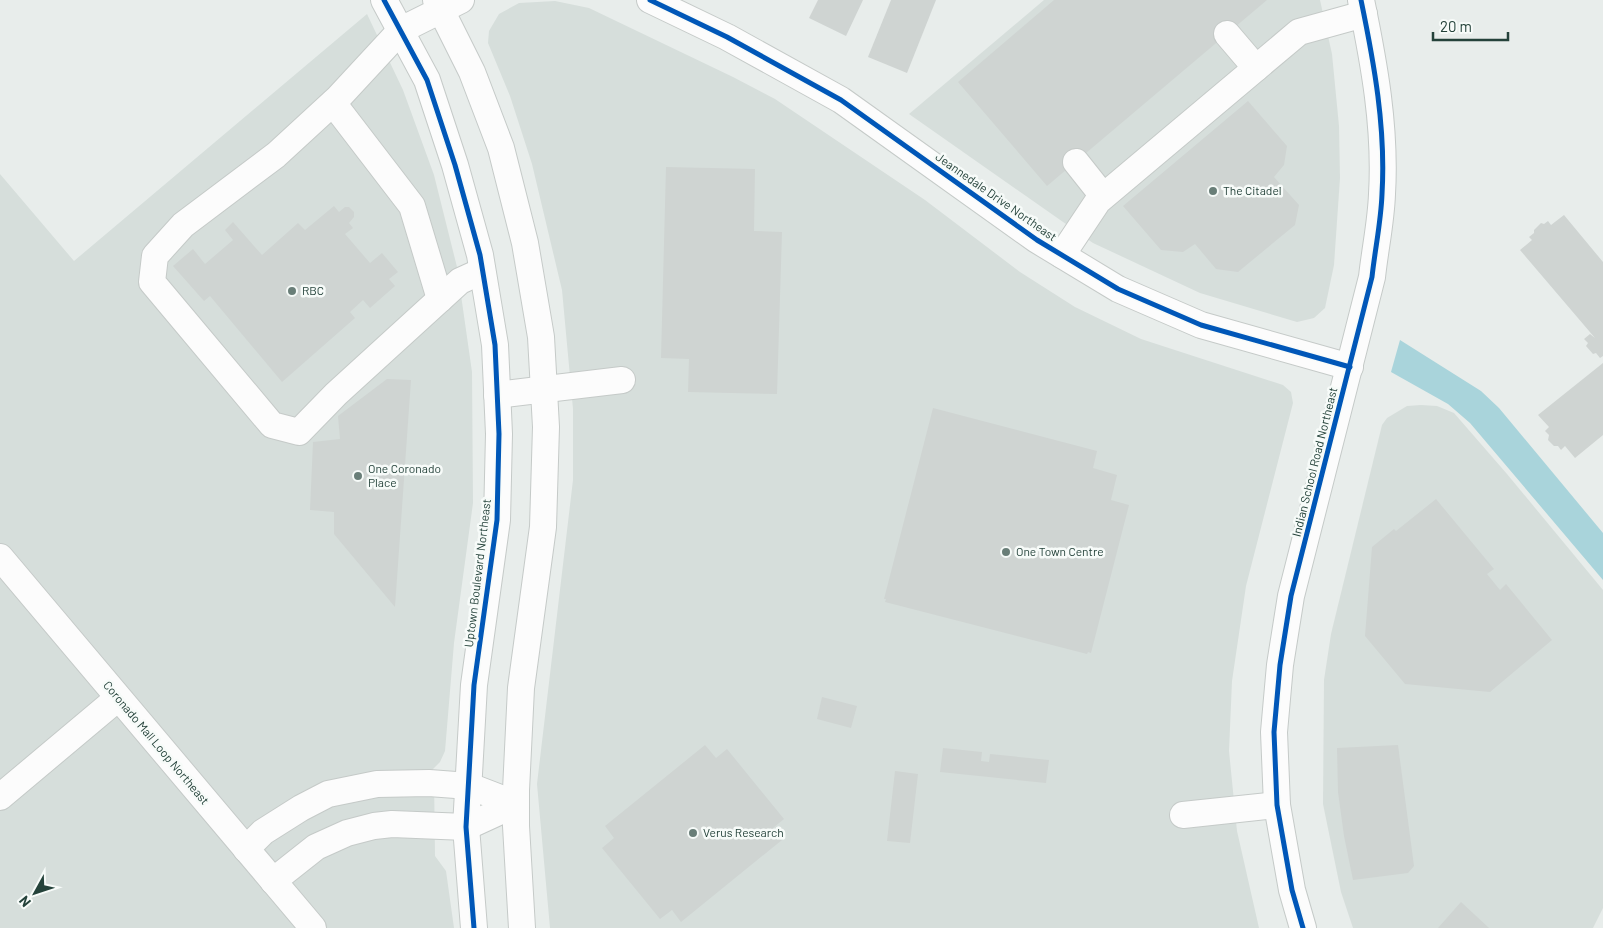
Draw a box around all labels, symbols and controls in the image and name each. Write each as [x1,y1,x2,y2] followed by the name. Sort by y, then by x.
[1433,10,1508,42] scale bar
[1440,17,1472,35] text: 20 m
[933,149,1060,243] street label: Jeannedale Drive Northeast
[1223,183,1282,197] place label: The Citadel
[1207,185,1219,197] marker: The Citadel
[302,283,324,297] place label: RBC
[286,285,298,297] marker: RBC
[1289,386,1339,538] street label: Indian School Road Northeast
[368,461,441,489] place label: One Coronado Place
[352,470,364,482] marker: One Coronado Place
[461,498,493,648] street label: Uptown Boulevard Northeast
[1016,544,1104,558] place label: One Town Centre
[1000,546,1012,558] marker: One Town Centre
[101,678,213,807] street label: Coronado Mall Loop Northeast
[703,825,784,839] place label: Verus Research
[687,827,699,839] marker: Verus Research
[10,868,60,918] north arrow
[15,893,34,911] text: N

